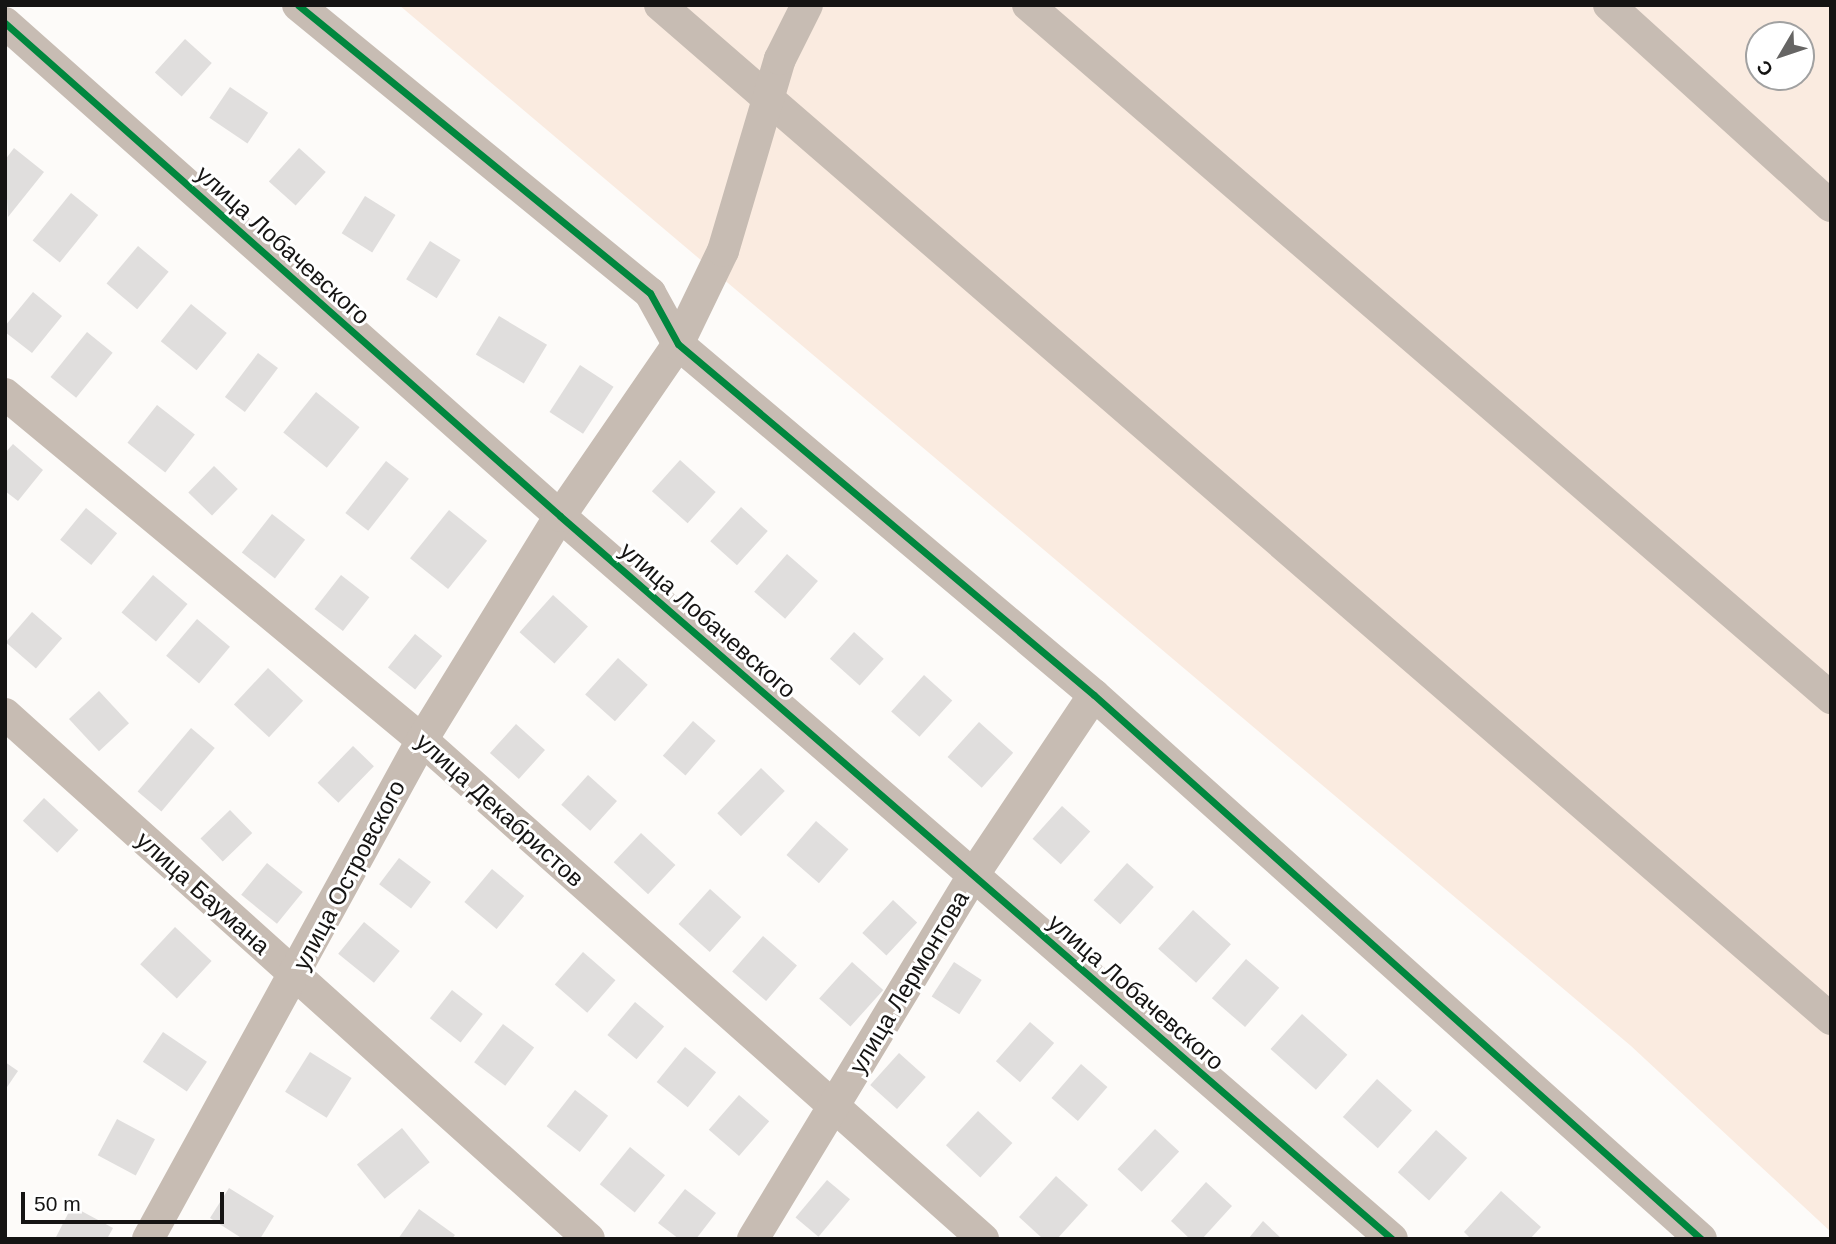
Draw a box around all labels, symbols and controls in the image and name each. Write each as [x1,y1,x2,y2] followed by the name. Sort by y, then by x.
[1745,21,1815,91] north arrow
[1752,56,1777,80] text: С
[190,159,376,331] street label: улица Лобачевского
[614,536,802,704] street label: улица Лобачевского
[410,727,590,893] street label: улица Декабристов
[287,775,411,975] street label: улица Островского
[130,826,276,960] street label: улица Баумана
[843,885,975,1079] street label: улица Лермонтова
[1042,908,1230,1076] street label: улица Лобачевского
[24,1178,228,1222] scale bar
[34,1192,81,1215] text: 50 m

